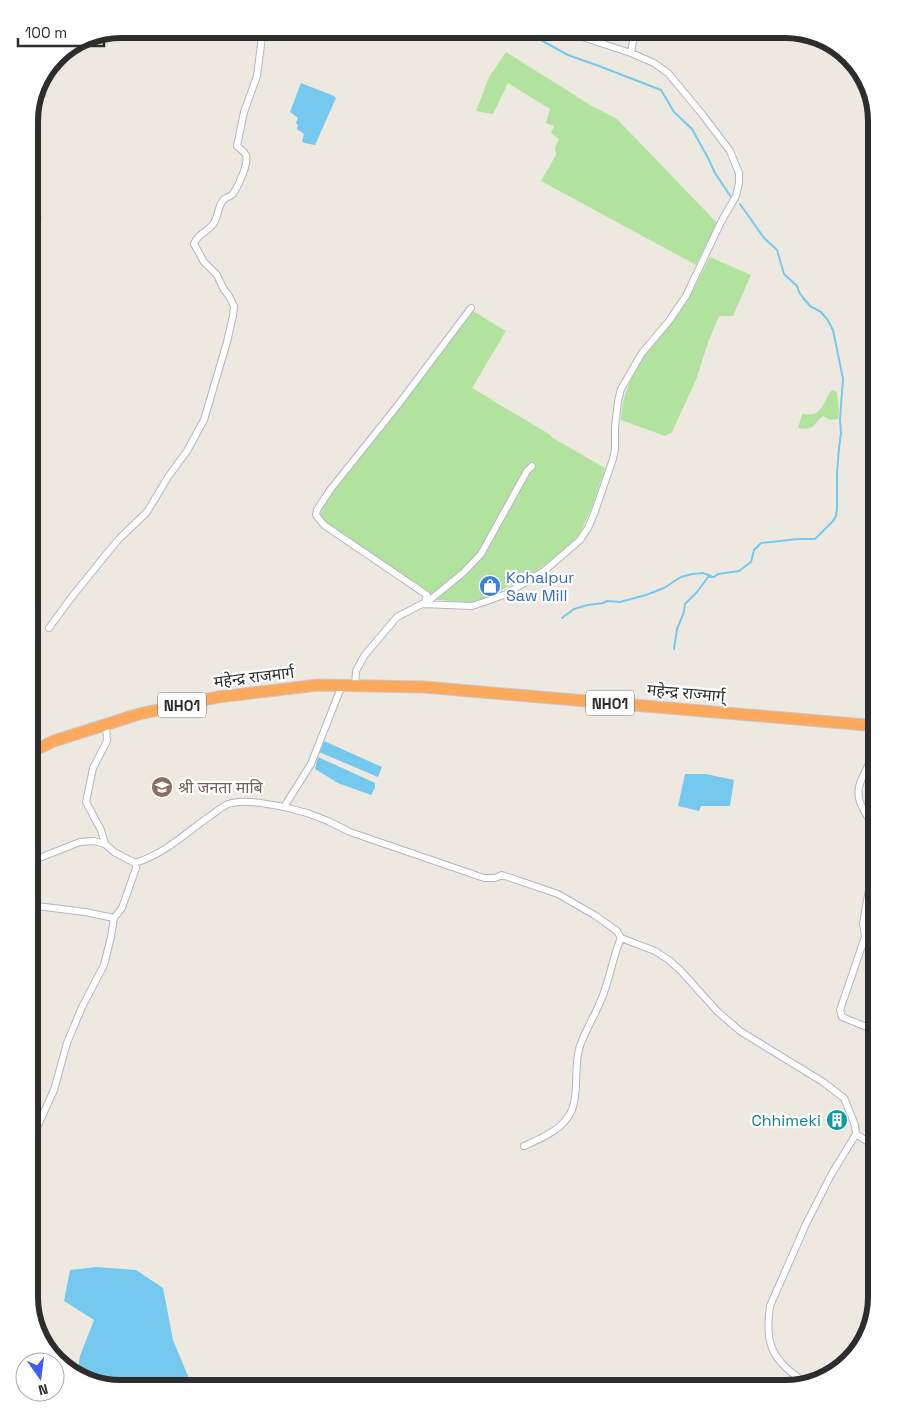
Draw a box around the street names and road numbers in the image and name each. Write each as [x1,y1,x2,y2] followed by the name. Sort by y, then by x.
[213,662,296,692] street label: महेन्द्र राजमार्ग
[646,679,729,707] street label: महेन्द्र राज्मार्ग्
[586,690,634,716] road number: NH01
[158,692,206,718] road number: NH01

